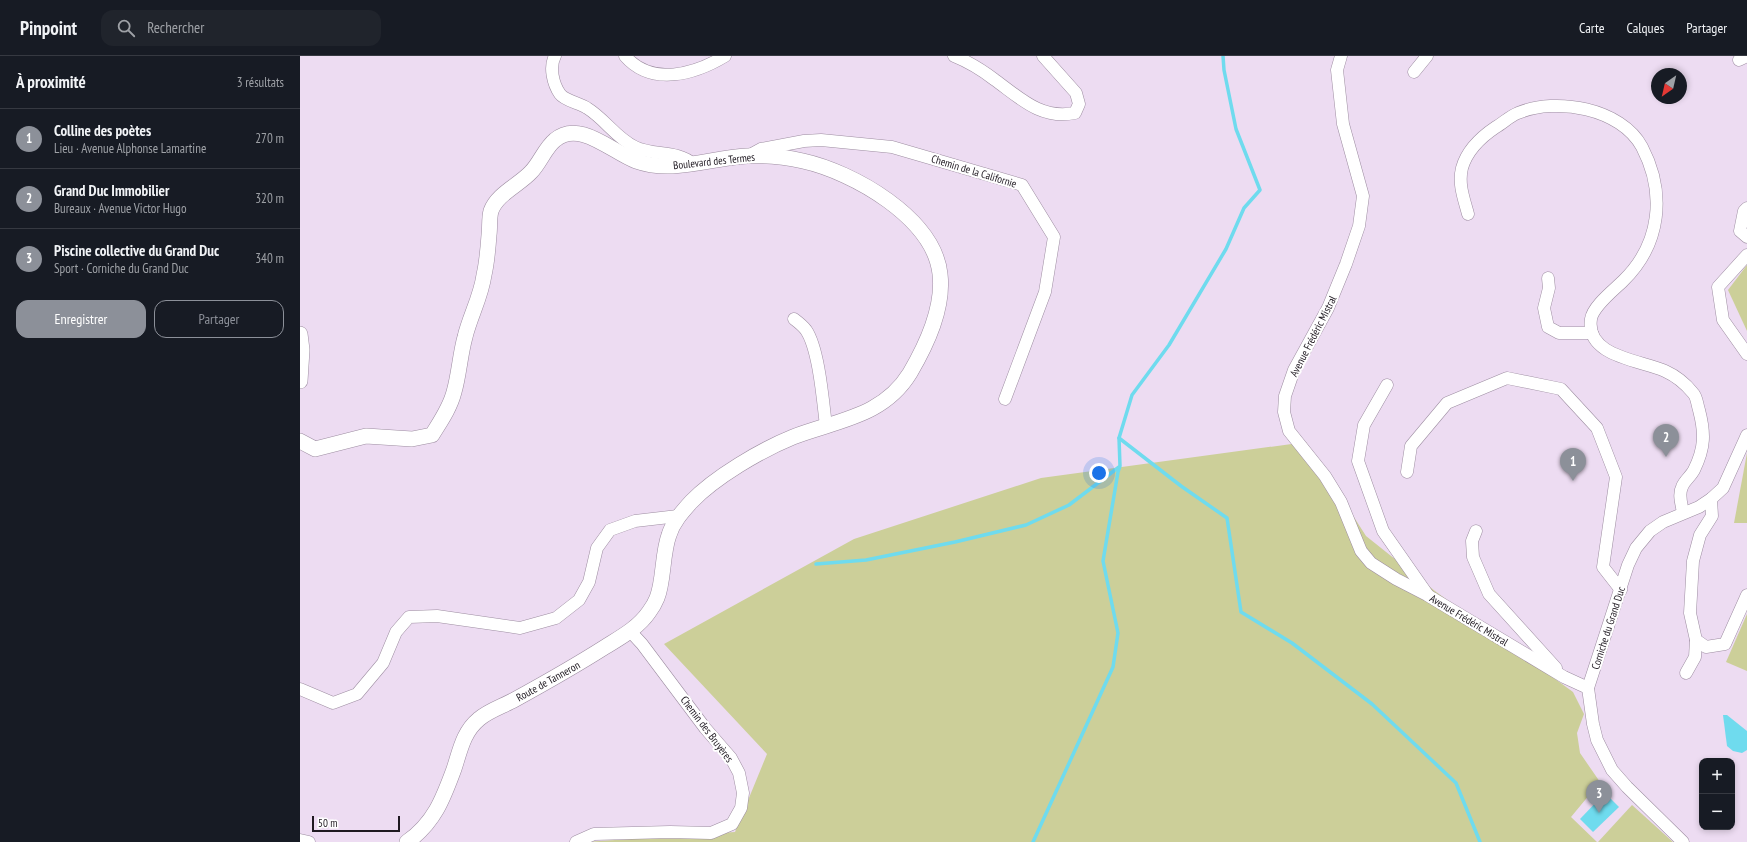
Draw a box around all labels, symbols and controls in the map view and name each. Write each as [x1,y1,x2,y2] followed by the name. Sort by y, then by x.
[101,10,381,46] search box
[20,16,77,40] text: Pinpoint
[115,17,137,39] icon: search
[147,18,204,37] text: Rechercher
[1579,19,1604,37] text: Carte
[1626,19,1664,37] text: Calques
[1686,19,1727,37] text: Partager
[1651,68,1687,104] north arrow
[16,71,86,93] text: À proximité
[237,74,284,91] text: 3 résultats
[54,121,151,140] text: Colline des poètes
[26,130,32,147] text: 1
[255,130,284,147] text: 270 m
[54,140,206,157] text: Lieu · Avenue Alphonse Lamartine
[672,150,756,172] street label: Boulevard des Termes
[930,151,1019,191] street label: Chemin de la Californie
[54,181,169,200] text: Grand Duc Immobilier
[26,190,32,207] text: 2
[255,190,284,207] text: 320 m
[54,200,187,217] text: Bureaux · Avenue Victor Hugo
[54,241,219,260] text: Piscine collective du Grand Duc
[26,250,32,267] text: 3
[255,250,284,267] text: 340 m
[54,260,189,277] text: Sport · Corniche du Grand Duc
[1287,293,1340,379] street label: Avenue Frédéric Mistral
[16,300,146,338] button: Enregistrer
[154,300,284,338] button: Partager
[1653,424,1679,457] pin: 2
[1560,448,1586,481] pin: 1
[1089,463,1109,483] your location
[1588,585,1628,671] street label: Corniche du Grand Duc
[1427,591,1511,649] street label: Avenue Frédéric Mistral
[514,658,582,704] street label: Route de Tanneron
[678,693,737,765] street label: Chemin des Bruyères
[1699,758,1735,830] map controls
[1699,758,1735,794] button: +
[1586,780,1612,813] pin: 3
[1699,794,1735,830] button: −
[312,814,400,833] scale bar
[318,816,337,830] text: 50 m

